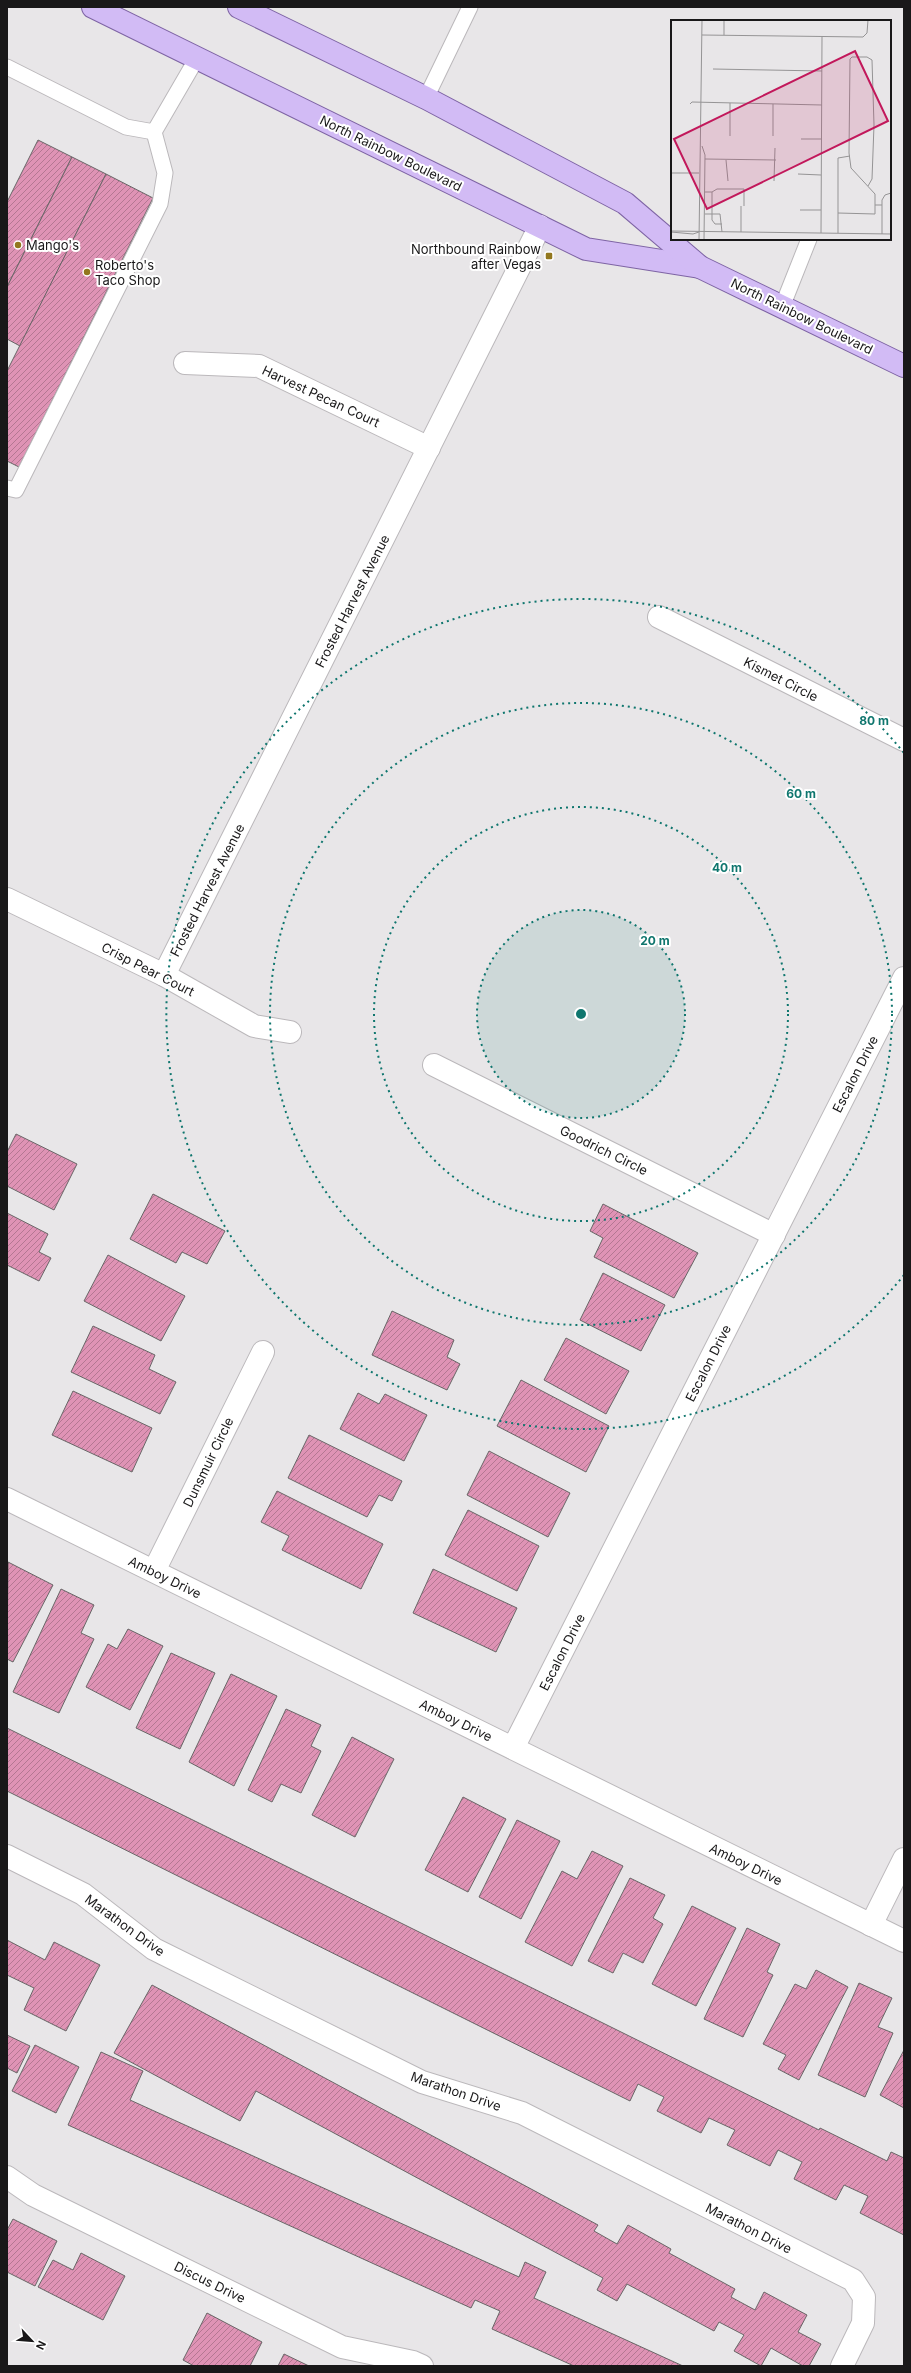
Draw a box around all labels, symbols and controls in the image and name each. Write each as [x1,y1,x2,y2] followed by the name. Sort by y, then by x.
[671,20,891,240] inset map
[317,112,465,194] street label: North Rainbow Boulevard
[26,237,79,253] place label: Mango's
[13,240,23,250] marker: Mango's
[411,241,541,272] place label: Northbound Rainbow after Vegas
[544,251,554,261] marker: Northbound Rainbow after Vegas
[95,257,160,288] place label: Roberto's Taco Shop
[82,267,92,277] marker: Roberto's Taco Shop
[728,275,876,357] street label: North Rainbow Boulevard
[260,362,382,430] street label: Harvest Pecan Court
[311,532,393,670] street label: Frosted Harvest Avenue
[741,653,821,705] street label: Kismet Circle
[859,713,889,728] text: 80 m
[786,786,816,801] text: 60 m
[166,821,248,959] street label: Frosted Harvest Avenue
[712,860,742,875] text: 40 m
[640,933,670,948] text: 20 m
[99,939,197,999] street label: Crisp Pear Court
[574,1007,588,1021] centre of rings
[829,1033,881,1115] street label: Escalon Drive
[557,1122,651,1178] street label: Goodrich Circle
[682,1322,734,1404] street label: Escalon Drive
[179,1415,237,1509] street label: Dunsmuir Circle
[126,1552,204,1602] street label: Amboy Drive
[536,1611,588,1693] street label: Escalon Drive
[417,1695,495,1745] street label: Amboy Drive
[707,1839,785,1889] street label: Amboy Drive
[82,1891,168,1959] street label: Marathon Drive
[409,2068,503,2114] street label: Marathon Drive
[703,2199,795,2257] street label: Marathon Drive
[172,2258,248,2306] street label: Discus Drive
[12,2321,52,2361] north arrow
[33,2339,49,2352] text: N

